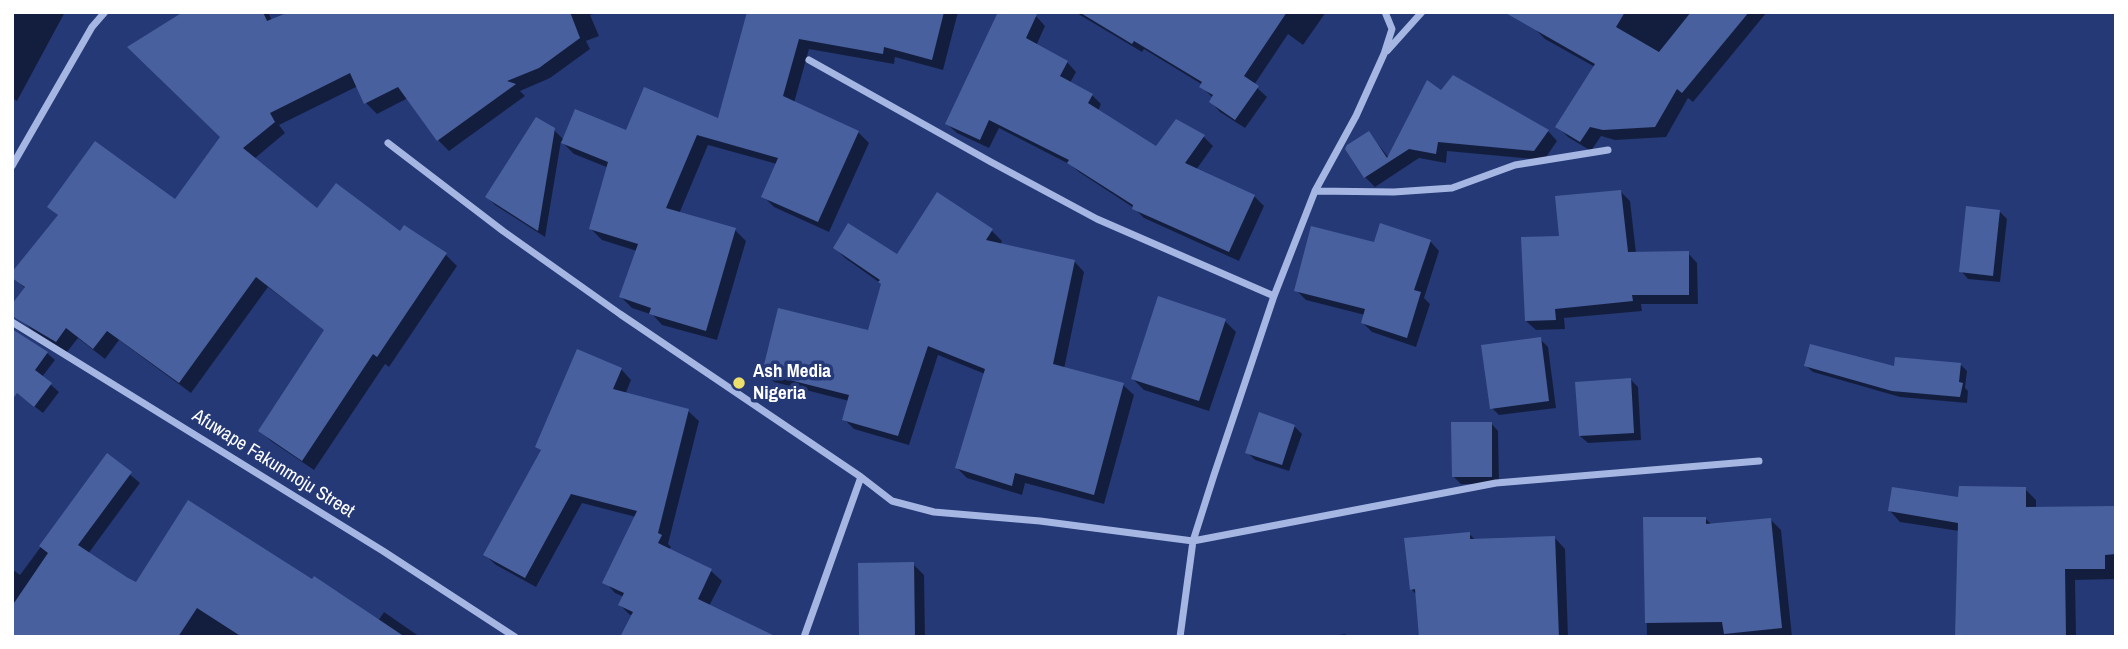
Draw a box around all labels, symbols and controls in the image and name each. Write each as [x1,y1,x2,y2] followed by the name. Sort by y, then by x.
[753,361,831,405] place label: Ash Media Nigeria
[731,375,747,391] marker: Ash Media Nigeria
[188,405,358,523] street label: Afuwape Fakunmoju Street

